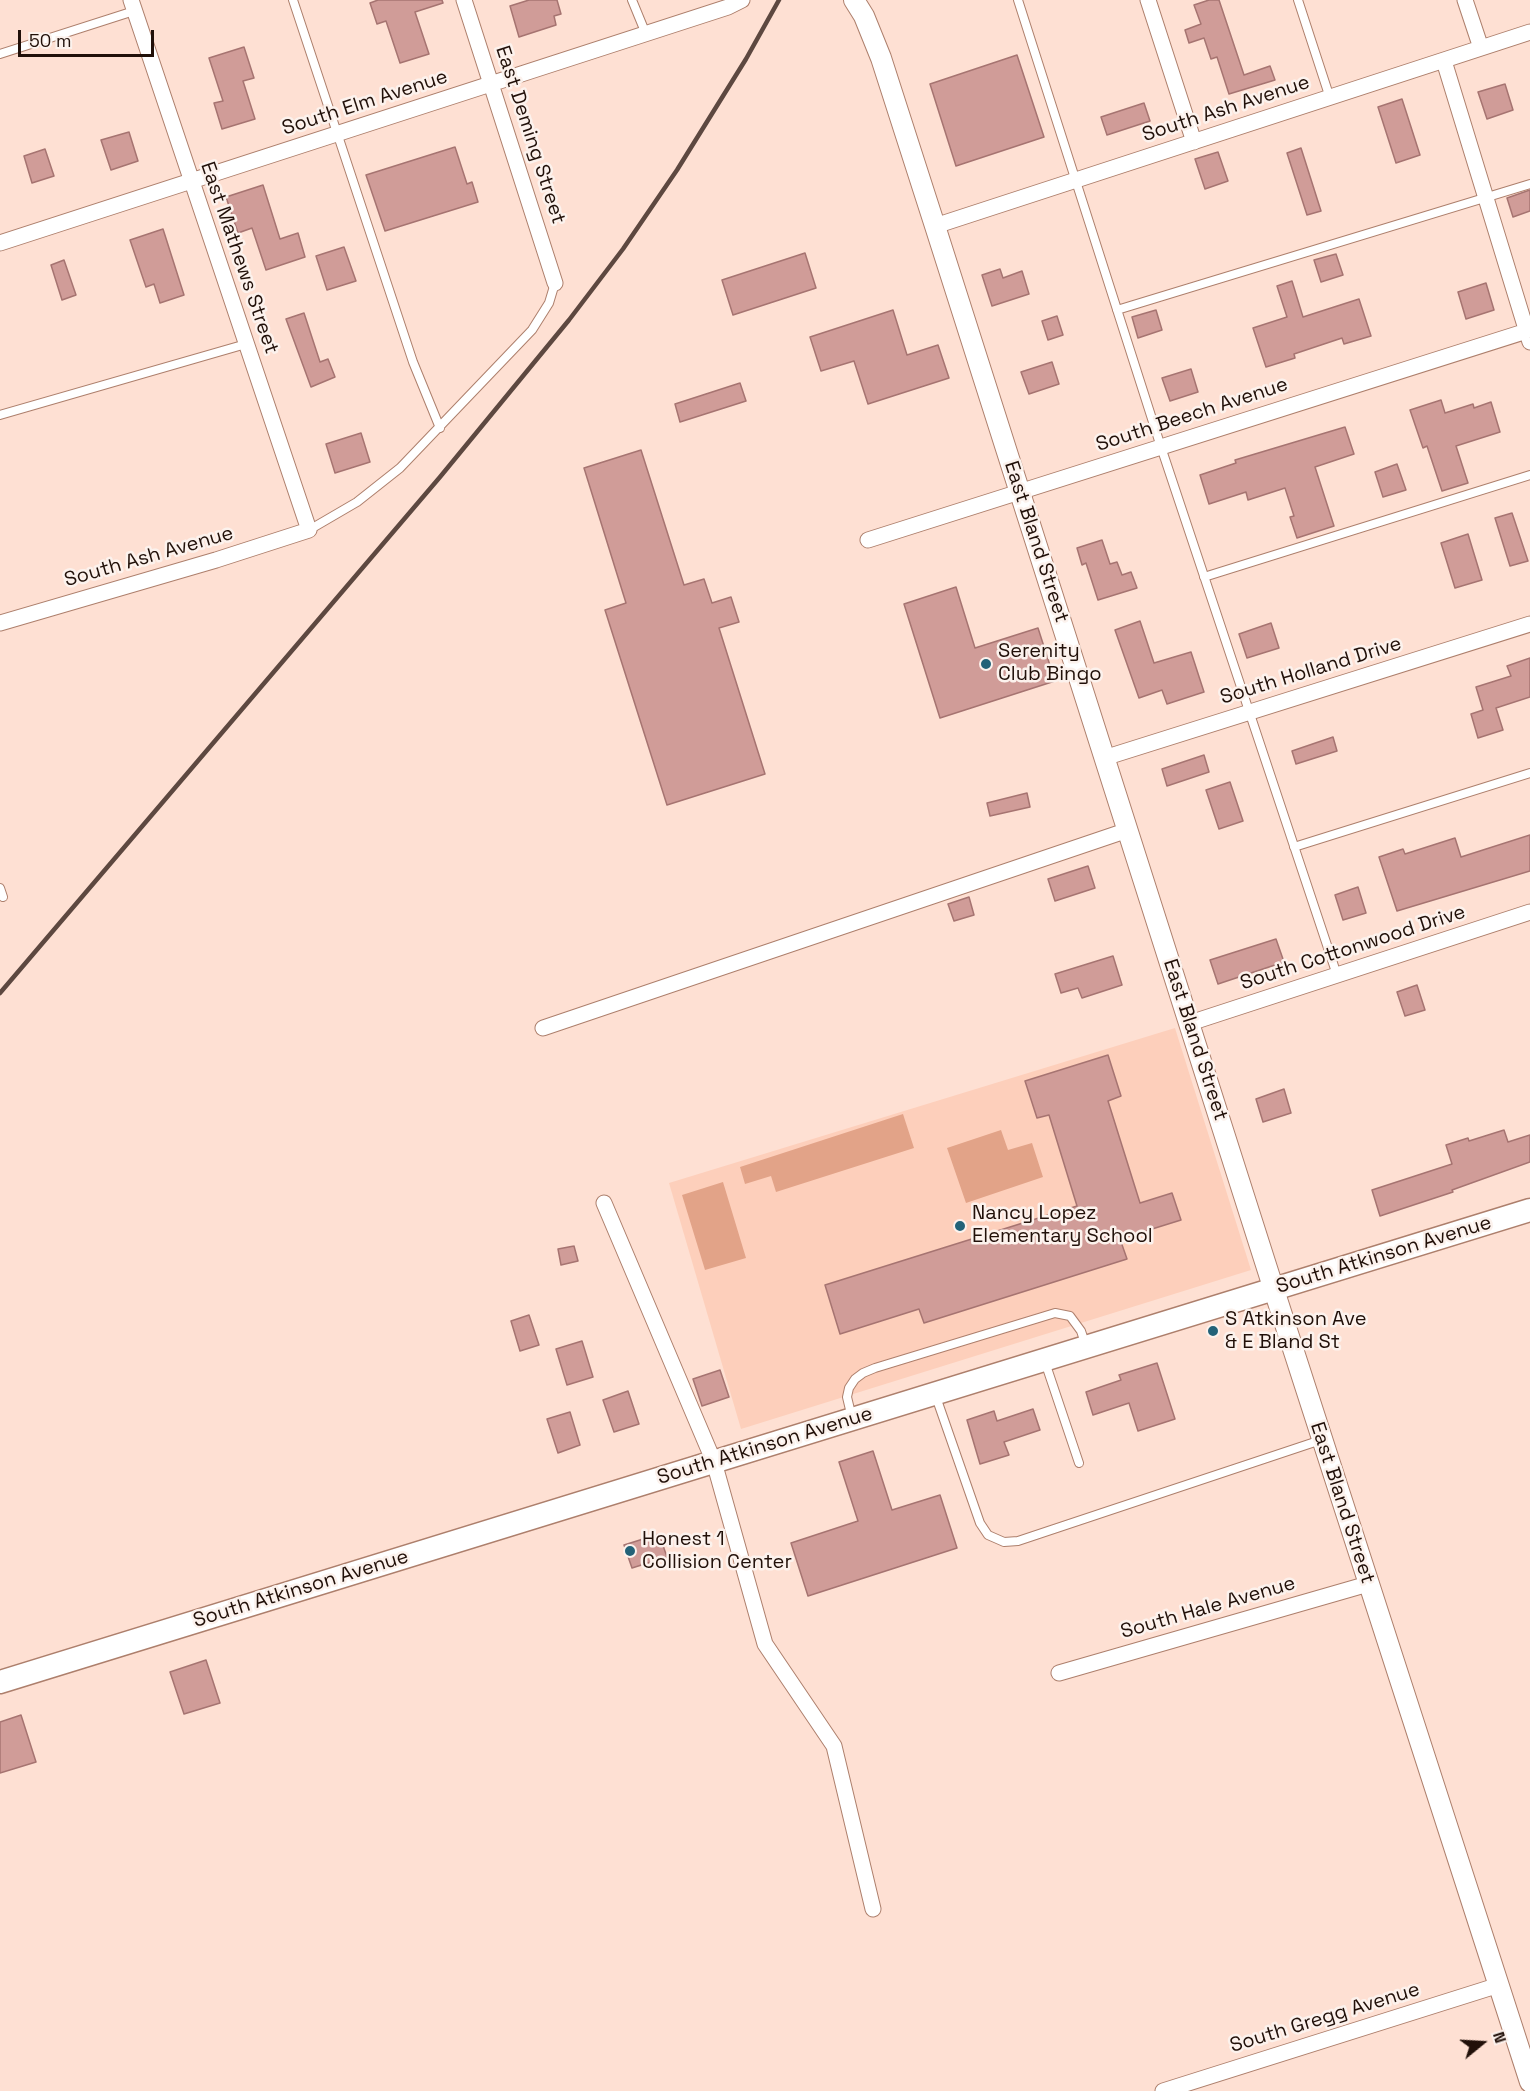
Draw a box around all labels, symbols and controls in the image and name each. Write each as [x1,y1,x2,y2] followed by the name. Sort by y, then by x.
[21,18,158,56] scale bar
[29,29,71,52] text: 50 m
[490,43,570,227] street label: East Deming Street
[279,65,451,141] street label: South Elm Avenue
[1139,71,1313,147] street label: South Ash Avenue
[195,159,283,357] street label: East Mathews Street
[1093,373,1291,457] street label: South Beech Avenue
[999,458,1073,626] street label: East Bland Street
[62,521,236,593] street label: South Ash Avenue
[1217,632,1405,710] street label: South Holland Drive
[998,640,1102,687] place label: Serenity Club Bingo
[979,657,993,671] marker: Serenity Club Bingo
[1237,900,1469,996] street label: South Cottonwood Drive
[1158,956,1232,1124] street label: East Bland Street
[972,1202,1153,1249] place label: Nancy Lopez Elementary School
[1274,1211,1494,1299] street label: South Atkinson Avenue
[953,1219,967,1233] marker: Nancy Lopez Elementary School
[1225,1308,1366,1355] place label: S Atkinson Ave & E Bland St
[1206,1324,1220,1338] marker: S Atkinson Ave & E Bland St
[655,1402,875,1490] street label: South Atkinson Avenue
[1305,1419,1379,1587] street label: East Bland Street
[642,1528,792,1575] place label: Honest 1 Collision Center
[623,1544,637,1558] marker: Honest 1 Collision Center
[191,1545,411,1633] street label: South Atkinson Avenue
[1118,1572,1298,1644] street label: South Hale Avenue
[1227,1978,1423,2058] street label: South Gregg Avenue
[1452,2013,1512,2073] north arrow
[1488,2029,1511,2046] text: N

